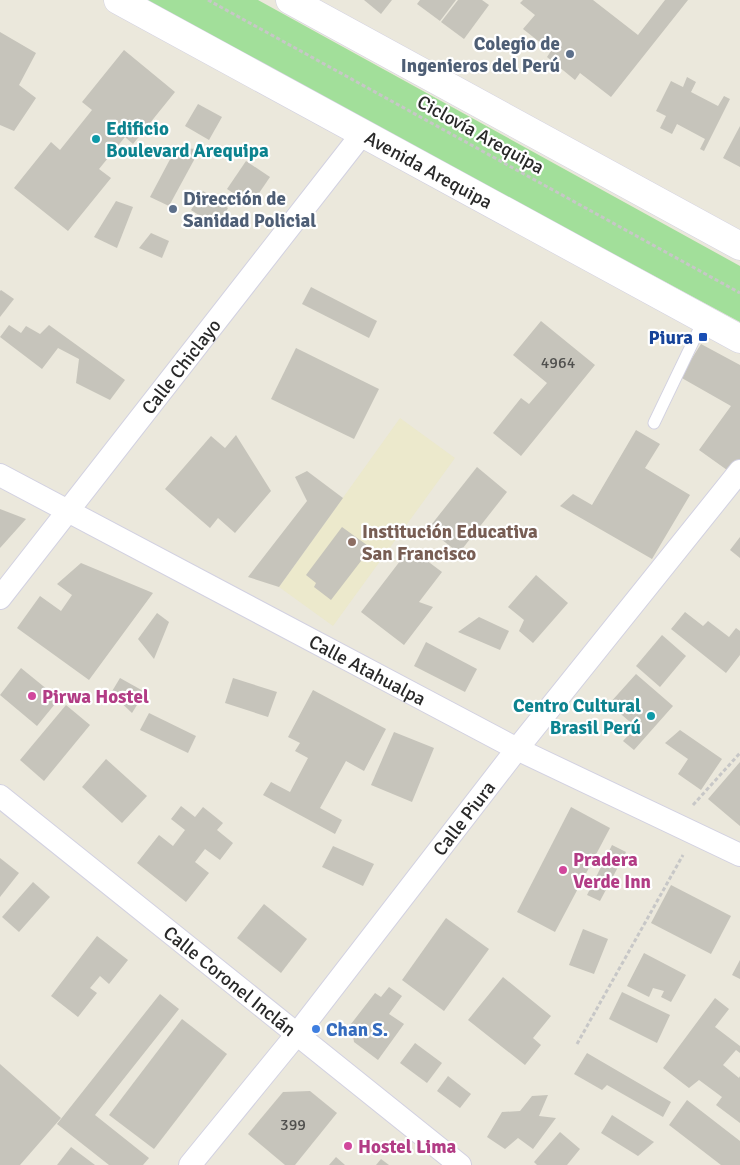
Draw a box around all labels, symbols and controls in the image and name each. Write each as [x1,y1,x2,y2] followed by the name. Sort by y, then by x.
[401,32,560,78] place label: Colegio de Ingenieros del Perú
[564,48,576,60] marker: Colegio de Ingenieros del Perú
[413,90,548,180] street label: Ciclovía Arequipa
[106,117,269,163] place label: Edificio Boulevard Arequipa
[360,126,496,215] street label: Avenida Arequipa
[90,133,102,145] marker: Edificio Boulevard Arequipa
[183,187,316,233] place label: Dirección de Sanidad Policial
[167,203,179,215] marker: Dirección de Sanidad Policial
[137,314,227,420] street label: Calle Chiclayo
[649,326,693,350] place label: Piura
[697,331,709,343] marker: Piura
[541,353,576,373] house number: 4964
[362,520,538,566] place label: Institución Educativa San Francisco
[346,536,358,548] marker: Institución Educativa San Francisco
[305,630,430,711] street label: Calle Atahualpa
[42,685,149,709] place label: Pirwa Hostel
[26,690,38,702] marker: Pirwa Hostel
[513,694,641,740] place label: Centro Cultural Brasil Perú
[645,710,657,722] marker: Centro Cultural Brasil Perú
[428,776,501,861] street label: Calle Piura
[573,848,651,894] place label: Pradera Verde Inn
[557,864,569,876] marker: Pradera Verde Inn
[158,921,301,1042] street label: Calle Coronel Inclán
[326,1018,388,1042] place label: Chan S.
[310,1023,322,1035] marker: Chan S.
[280,1115,306,1135] house number: 399
[358,1135,457,1159] place label: Hostel Lima
[342,1140,354,1152] marker: Hostel Lima

